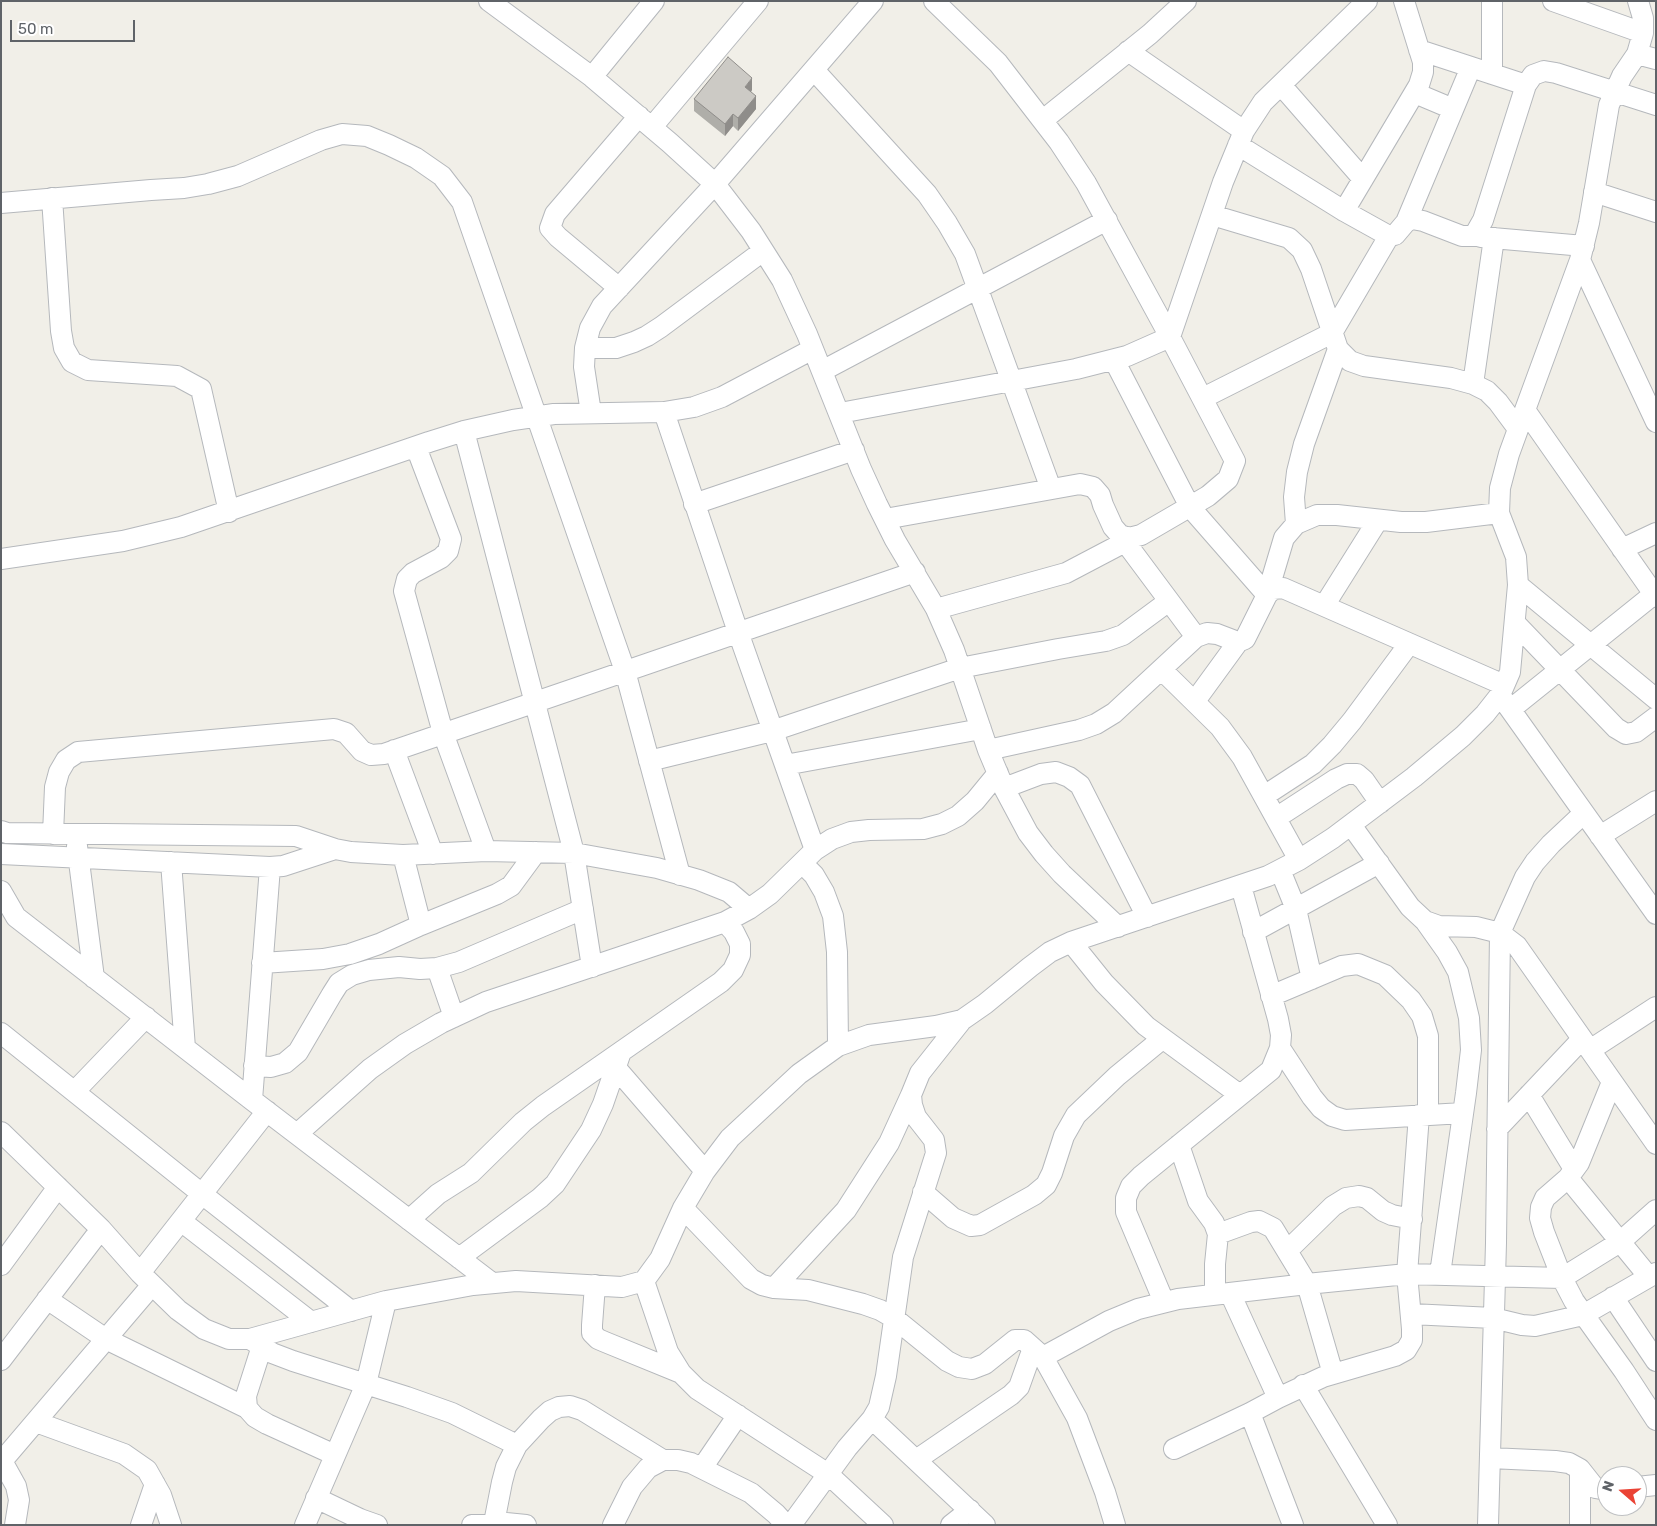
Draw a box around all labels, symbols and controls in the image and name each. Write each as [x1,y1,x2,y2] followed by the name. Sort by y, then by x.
[12,10,138,42] scale bar
[18,20,53,38] text: 50 m
[1597,1466,1647,1516] north arrow
[1599,1479,1618,1494] text: N

